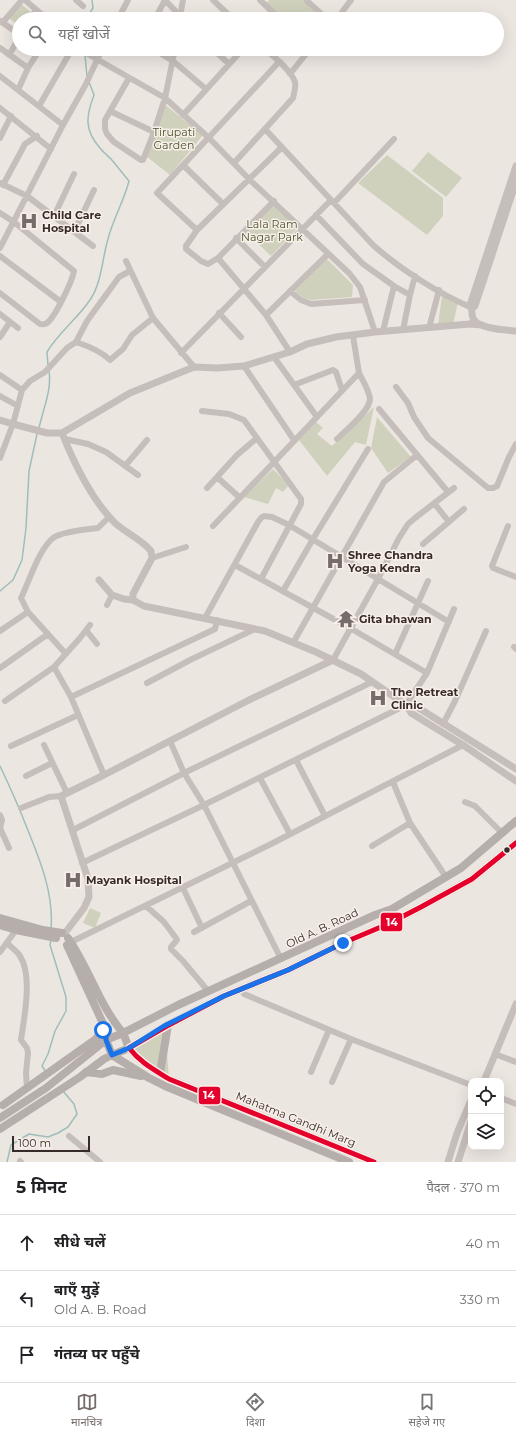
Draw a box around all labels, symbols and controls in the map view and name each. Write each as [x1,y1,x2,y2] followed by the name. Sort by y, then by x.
[12,12,504,56] search box
[26,23,48,45] icon: search
[58,24,110,43] text: यहाँ खोजें
[153,125,195,152] park label: Tirupati Garden
[42,208,101,235] place label: Child Care Hospital
[19,211,39,231] hospital icon: Child Care Hospital
[241,217,303,244] park label: Lala Ram Nagar Park
[347,548,433,575] place label: Shree Chandra Yoga Kendra
[325,551,345,571] hospital icon: Shree Chandra Yoga Kendra
[336,609,356,629] temple icon: Gita bhawan
[359,612,432,626] place label: Gita bhawan
[391,685,459,712] place label: The Retreat Clinic
[368,688,388,708] hospital icon: The Retreat Clinic
[502,845,512,855] unlabelled marker
[63,870,83,890] hospital icon: Mayank Hospital
[86,873,182,887] place label: Mayank Hospital
[284,905,360,951] street label: Old A. B. Road
[380,912,403,932] line badge: 14
[386,915,398,929] text: 14
[334,934,352,952] route end
[94,1021,112,1039] route start
[468,1078,504,1150] map controls
[468,1078,504,1114] button: locate
[198,1086,221,1105] line badge: 14
[203,1088,215,1102] text: 14
[234,1088,358,1150] street label: Mahatma Gandhi Marg
[468,1114,504,1150] button: layers
[12,1134,90,1153] scale bar
[18,1136,51,1150] text: 100 m
[16,1177,67,1197] text: 5 मिनट
[426,1179,500,1195] text: पैदल · 370 m
[16,1232,38,1254] icon: ahead
[54,1232,106,1251] text: सीधे चलें
[466,1235,500,1251] text: 40 m
[54,1280,99,1299] text: बाएँ मुड़ें
[16,1288,38,1310] icon: left
[460,1291,500,1307] text: 330 m
[54,1301,147,1317] text: Old A. B. Road
[16,1344,38,1366] icon: arrive
[54,1344,140,1363] text: गंतव्य पर पहुँचे
[71,1391,102,1430] tab: मानचित्र
[244,1391,266,1430] tab: दिशा
[408,1391,445,1430] tab: सहेजे गए

